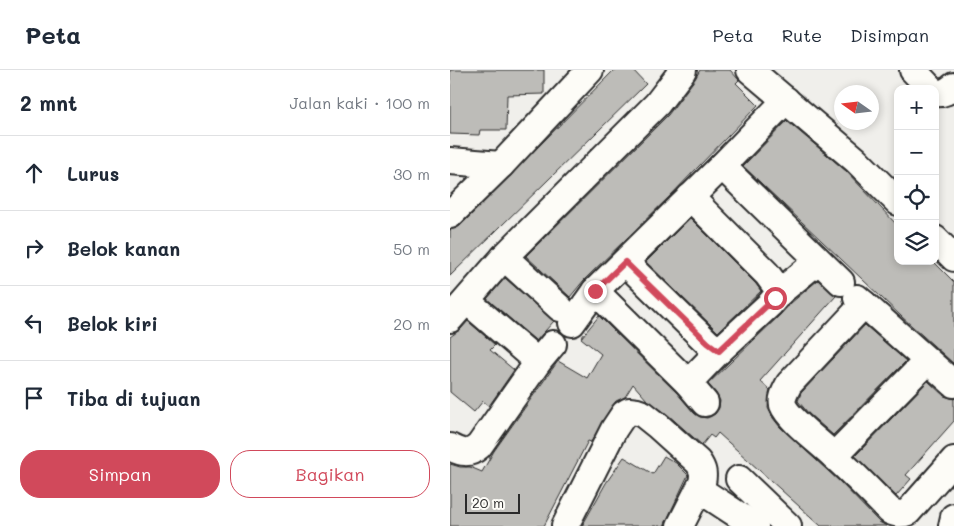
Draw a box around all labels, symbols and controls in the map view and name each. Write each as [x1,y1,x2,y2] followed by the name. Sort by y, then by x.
[25,19,81,50] text: Peta
[712,23,754,47] text: Peta
[782,23,822,47] text: Rute
[850,23,929,47] text: Disimpan
[834,85,879,130] north arrow
[894,85,939,265] map controls
[894,85,939,130] button: +
[20,89,77,116] text: 2 mnt
[289,92,430,113] text: Jalan kaki · 100 m
[894,130,939,175] button: −
[20,159,48,187] icon: ahead
[67,161,119,186] text: Lurus
[393,163,430,184] text: 30 m
[894,175,939,220] button: locate
[894,220,939,265] button: layers
[20,234,48,262] icon: right
[67,236,180,261] text: Belok kanan
[393,238,430,259] text: 50 m
[584,280,607,303] route end
[764,287,787,310] route start
[20,309,48,337] icon: left
[67,311,158,336] text: Belok kiri
[393,313,430,334] text: 20 m
[20,384,48,412] icon: arrive
[67,386,200,411] text: Tiba di tujuan
[20,450,220,498] button: Simpan
[230,450,430,498] button: Bagikan
[465,491,520,514] scale bar
[472,493,504,512] text: 20 m

